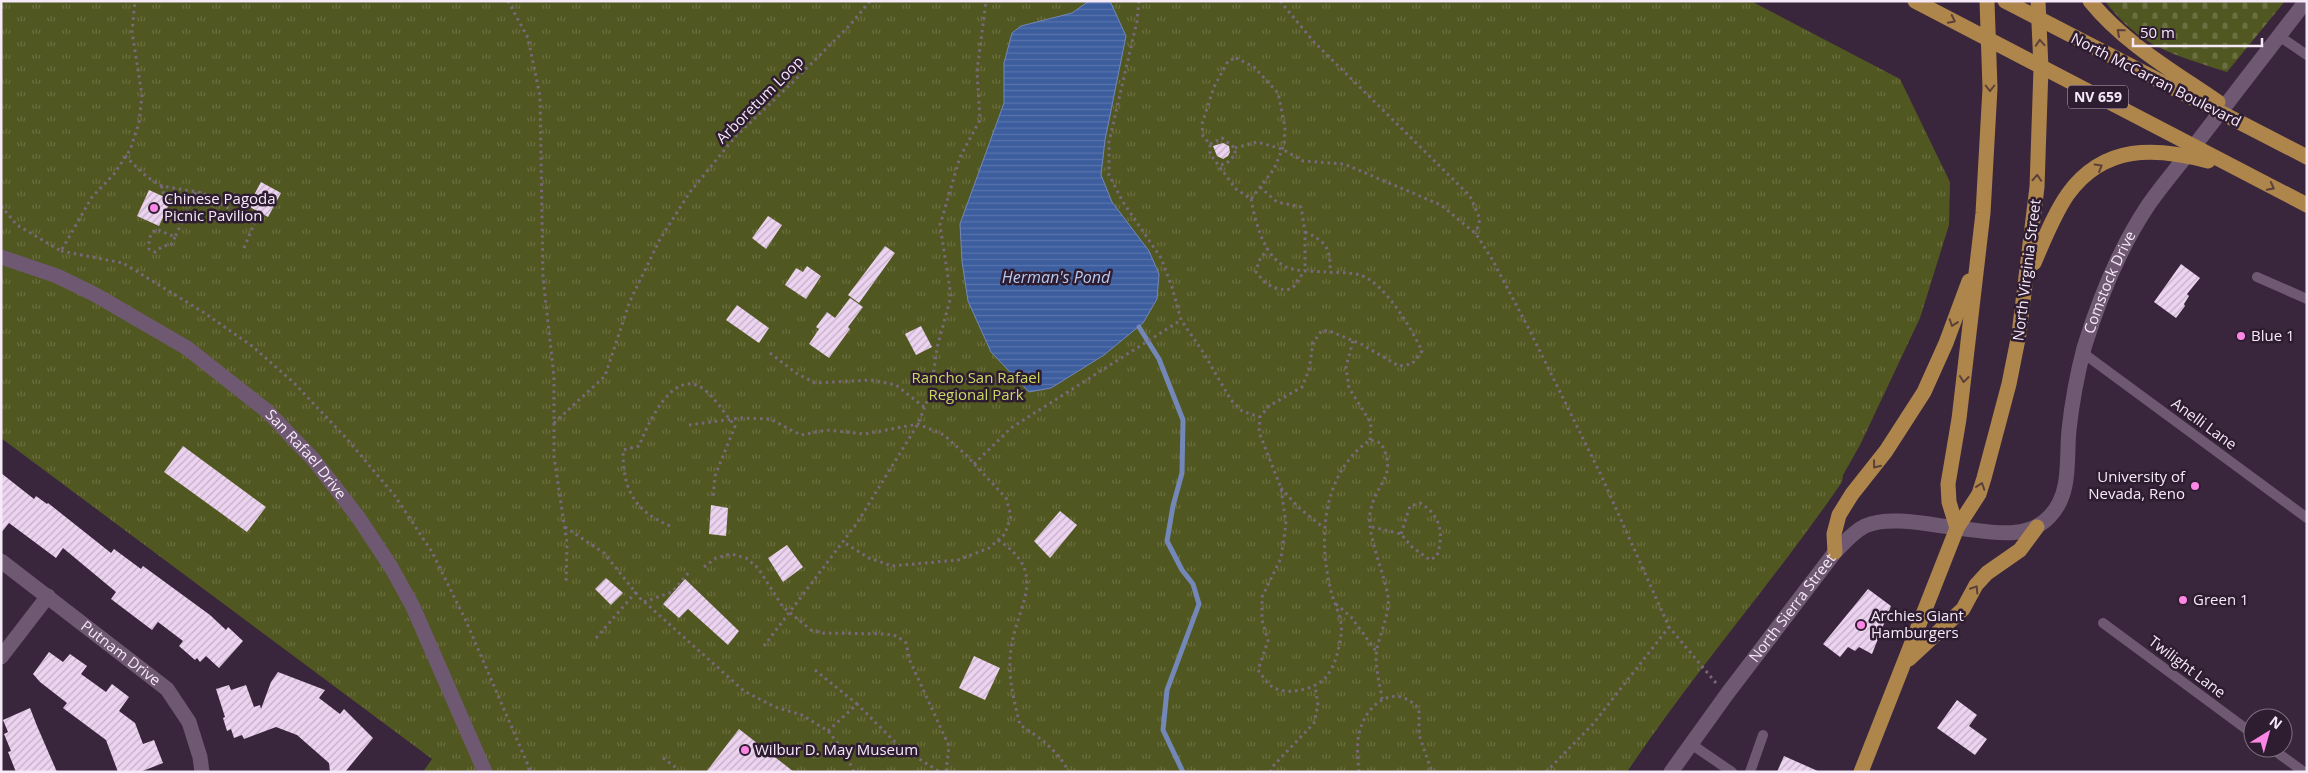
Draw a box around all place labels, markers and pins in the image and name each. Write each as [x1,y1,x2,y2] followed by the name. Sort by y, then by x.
[164,188,276,225] place label: Chinese Pagoda Picnic Pavilion
[148,202,160,214] marker: Chinese Pagoda Picnic Pavilion
[2251,325,2295,345] place label: Blue 1
[2235,330,2247,342] marker: Blue 1
[2088,466,2186,503] place label: University of Nevada, Reno
[2189,480,2201,492] marker: University of Nevada, Reno
[2193,589,2249,609] place label: Green 1
[2177,594,2189,606] marker: Green 1
[1871,605,1964,642] place label: Archies Giant Hamburgers
[1855,619,1867,631] marker: Archies Giant Hamburgers
[755,739,918,759] place label: Wilbur D. May Museum
[739,744,751,756] marker: Wilbur D. May Museum

